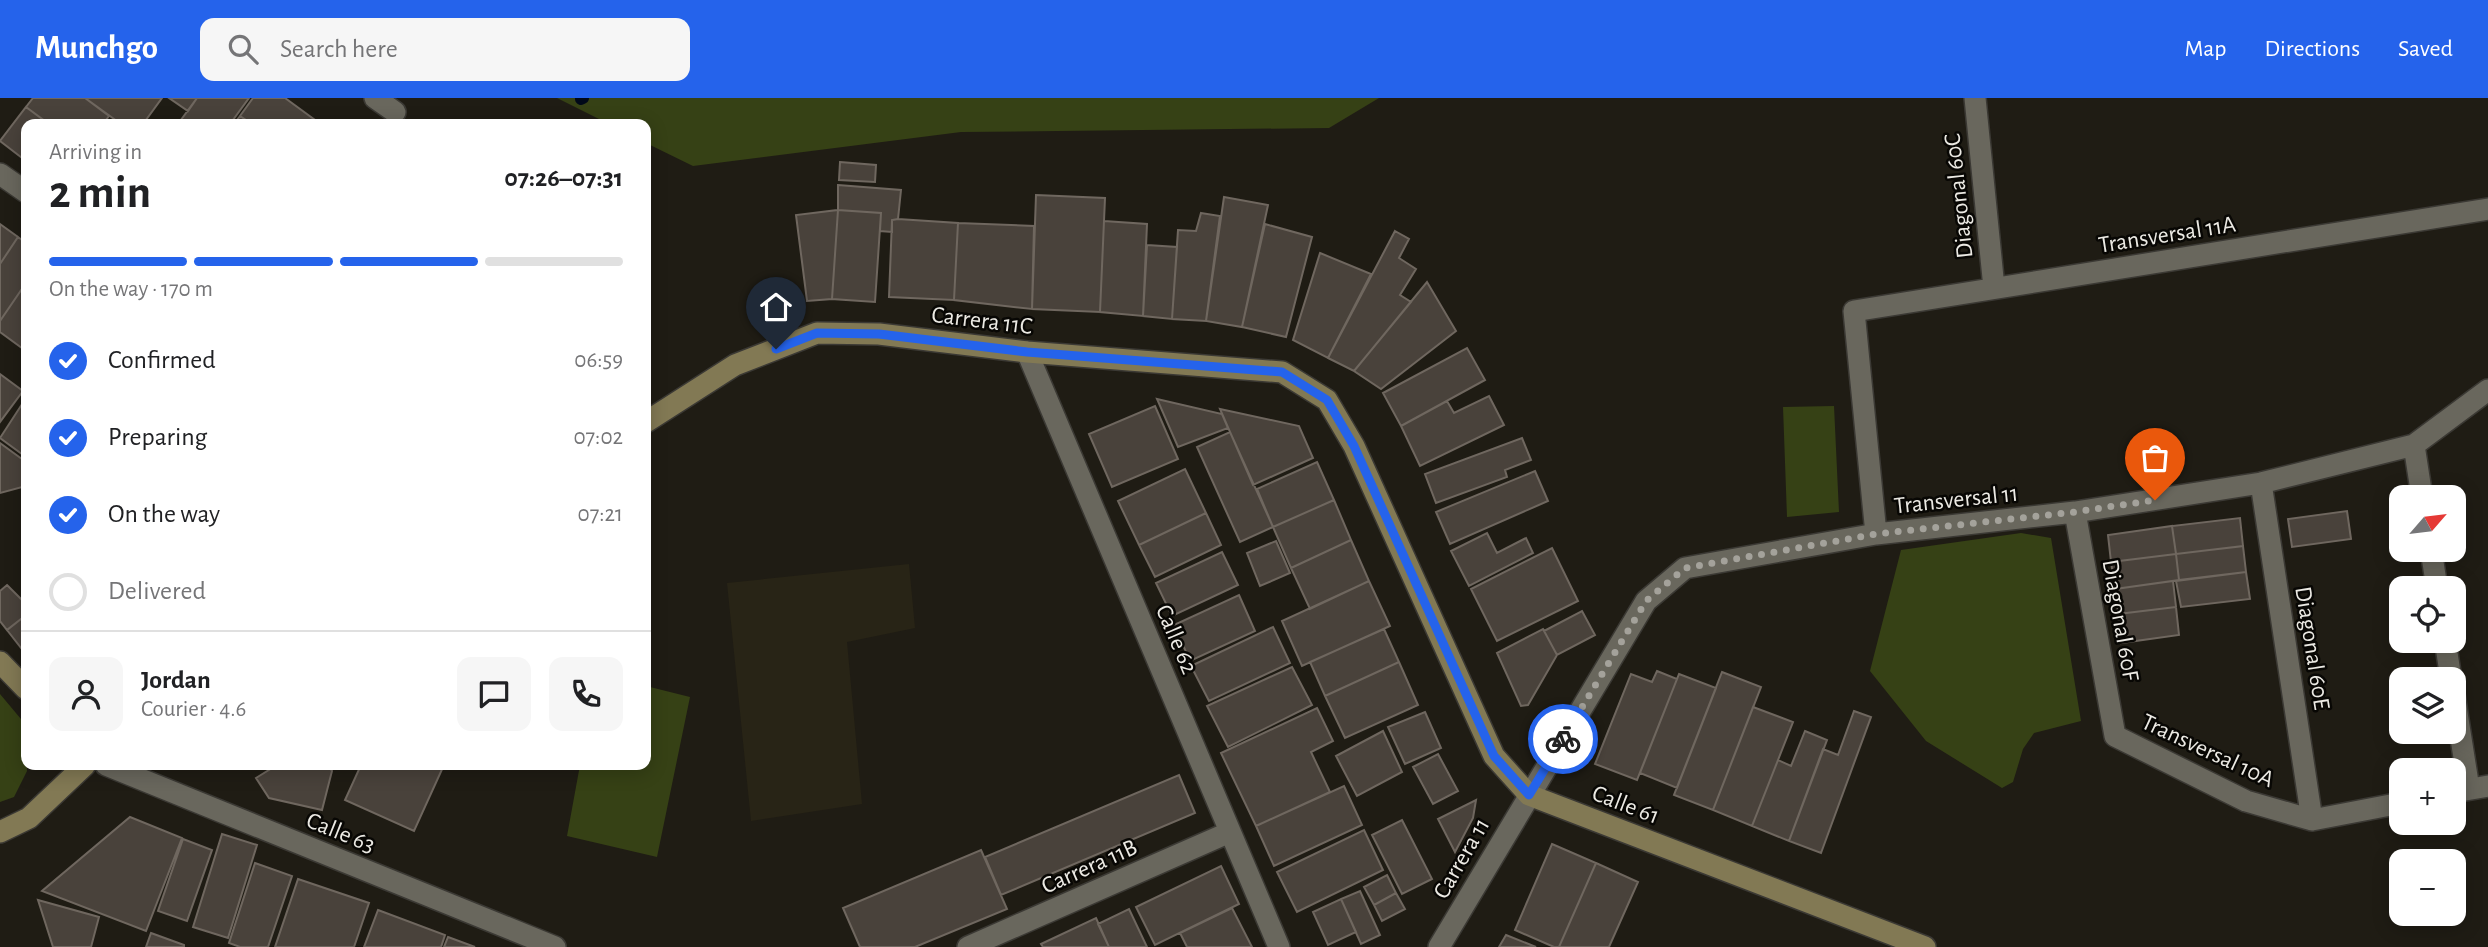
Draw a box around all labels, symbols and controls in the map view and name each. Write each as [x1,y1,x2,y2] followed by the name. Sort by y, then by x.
[200,18,690,81] search box
[224,30,262,68] icon: search
[35,32,158,65] text: Munchgo
[280,36,398,62] text: Search here
[2184,37,2226,61] text: Map
[2264,37,2360,61] text: Directions
[2398,37,2453,61] text: Saved
[1941,132,1977,260] street label: Diagonal 60C
[49,141,142,164] text: Arriving in
[504,165,623,191] text: 07:26–07:31
[49,170,151,216] text: 2 min
[2097,212,2238,258] street label: Transversal 11A
[746,277,806,349] pin
[49,278,213,301] text: On the way · 170 m
[757,288,795,326] icon: home
[930,303,1034,339] street label: Carrera 11C
[49,342,87,380] icon: check
[108,347,216,373] text: Confirmed
[574,349,623,372] text: 06:59
[49,419,87,457] icon: check
[108,424,207,450] text: Preparing
[573,426,623,449] text: 07:02
[2125,428,2185,500] pin
[2136,439,2174,477] icon: bag
[1893,482,2019,518] street label: Transversal 11
[2389,485,2466,562] north arrow
[2389,485,2466,926] map controls
[49,496,87,534] icon: check
[108,501,220,527] text: On the way
[578,503,623,526] text: 07:21
[2097,557,2143,684] street label: Diagonal 60F
[2389,576,2466,653] button: locate
[108,578,206,604] text: Delivered
[2290,585,2334,712] street label: Diagonal 60E
[1151,601,1201,678] street label: Calle 62
[49,657,123,731] button: person
[457,657,531,731] button: chat
[549,657,623,731] button: phone
[141,667,211,693] text: Jordan
[2389,667,2466,744] button: layers
[141,698,246,721] text: Courier · 4.6
[1528,704,1598,774] courier
[2138,710,2278,792] street label: Transversal 10A
[1544,720,1582,758] icon: bike
[2389,758,2466,835] button: +
[1589,781,1663,829] street label: Calle 61
[303,808,378,857] street label: Calle 63
[1429,814,1494,903] street label: Carrera 11
[1038,835,1141,899] street label: Carrera 11B
[2389,849,2466,926] button: −

